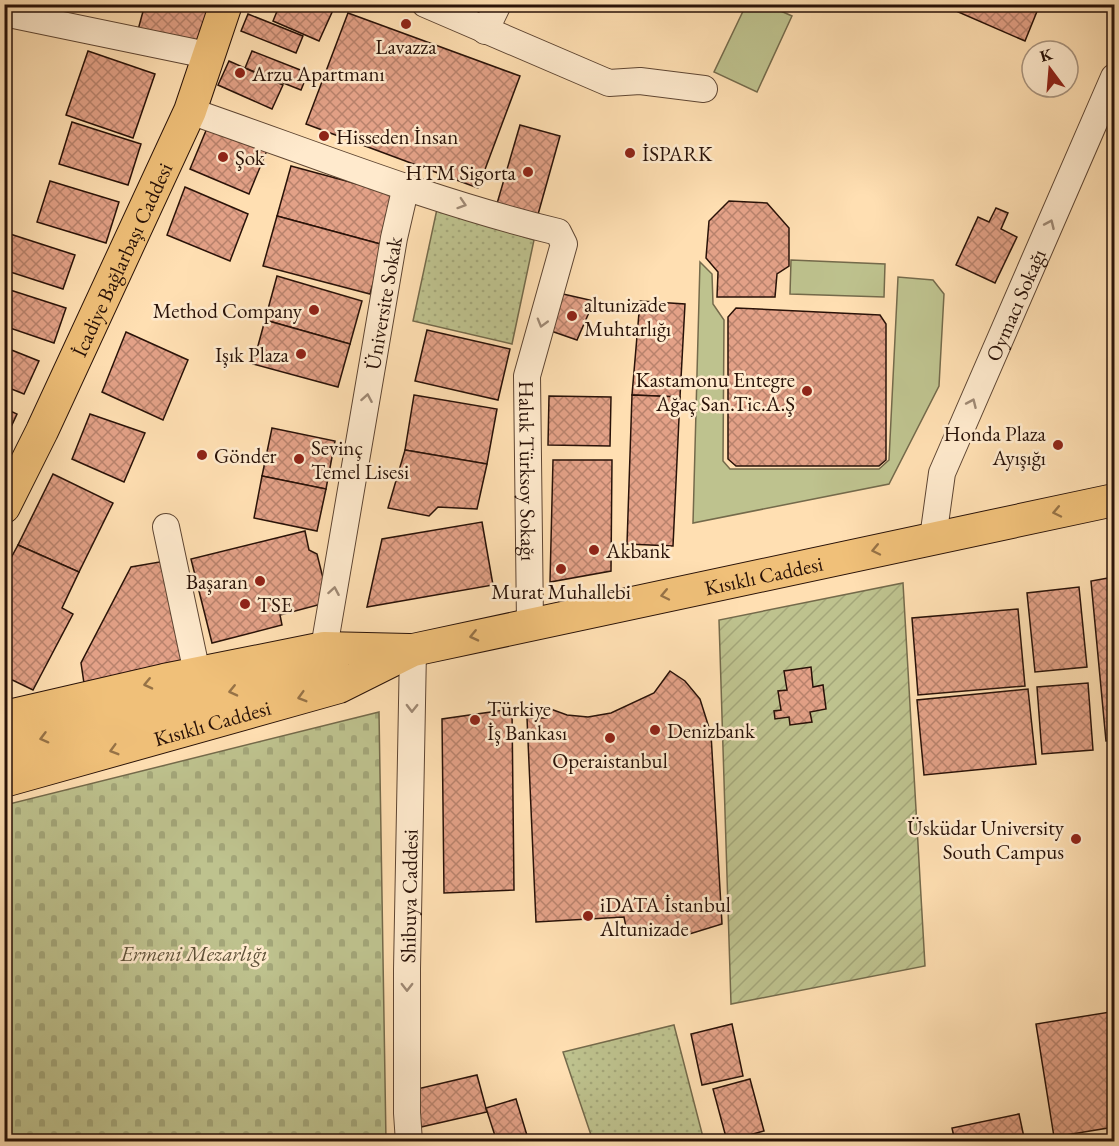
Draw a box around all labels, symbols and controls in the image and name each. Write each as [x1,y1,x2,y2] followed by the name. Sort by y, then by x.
[399,17,413,31] marker: Lavazza
[375,33,437,60] place label: Lavazza
[1020,39,1080,99] north arrow
[1037,43,1056,67] text: K
[251,60,385,87] place label: Arzu Apartmanı
[233,66,247,80] marker: Arzu Apartmanı
[336,123,458,150] place label: Hisseden İnsan
[317,129,331,143] marker: Hisseden İnsan
[642,140,713,167] place label: İSPARK
[235,144,266,171] place label: Şok
[623,146,637,160] marker: İSPARK
[216,150,230,164] marker: Şok
[65,158,178,361] street label: İcadiye Bağlarbaşı Caddesi
[405,159,517,186] place label: HTM Sigorta
[521,165,535,179] marker: HTM Sigorta
[456,197,467,210] one-way arrow
[1043,219,1055,230] one-way arrow
[358,233,408,372] street label: Üniversite Sokak
[979,244,1051,365] street label: Oymacı Sokağı
[584,291,671,342] place label: altunizade Muhtarlığı
[153,297,303,324] place label: Method Company
[307,303,321,317] marker: Method Company
[565,309,579,323] marker: altunizade Muhtarlığı
[537,317,549,328] one-way arrow
[215,341,290,368] place label: Işık Plaza
[294,347,308,361] marker: Işık Plaza
[635,366,795,417] place label: Kastamonu Entegre Ağaç San.Tic.A.Ş
[514,381,543,561] street label: Haluk Türksoy Sokağı
[800,384,814,398] marker: Kastamonu Entegre Ağaç San.Tic.A.Ş
[360,394,373,404] one-way arrow
[965,398,977,409] one-way arrow
[943,420,1047,471] place label: Honda Plaza Ayışığı
[311,434,409,485] place label: Sevinç Temel Lisesi
[1051,438,1065,452] marker: Honda Plaza Ayışığı
[214,442,277,469] place label: Gönder
[195,448,209,462] marker: Gönder
[292,452,306,466] marker: Sevinç Temel Lisesi
[1053,505,1063,518] one-way arrow
[605,537,671,564] place label: Akbank
[587,543,601,557] marker: Akbank
[871,543,881,556] one-way arrow
[702,549,825,601] street label: Kısıklı Caddesi
[554,562,568,576] marker: Murat Muhallebi
[186,568,248,595] place label: Başaran
[253,574,267,588] marker: Başaran
[491,578,631,605] place label: Murat Muhallebi
[327,586,340,596] one-way arrow
[660,588,670,601] one-way arrow
[257,591,293,618] place label: TSE
[238,597,252,611] marker: TSE
[469,629,479,642] one-way arrow
[144,676,154,689] one-way arrow
[229,683,239,696] one-way arrow
[297,690,307,703] one-way arrow
[150,693,274,752] street label: Kısıklı Caddesi
[487,695,567,746] place label: Türkiye İş Bankası
[406,704,418,713] one-way arrow
[468,713,482,727] marker: Türkiye İş Bankası
[667,717,756,744] place label: Denizbank
[648,723,662,737] marker: Denizbank
[39,731,49,744] one-way arrow
[603,731,617,745] marker: Operaistanbul
[109,743,120,755] one-way arrow
[552,747,668,774] place label: Operaistanbul
[907,814,1065,865] place label: Üsküdar University South Campus
[394,829,423,963] street label: Shibuya Caddesi
[1069,832,1083,846] marker: Üsküdar University South Campus
[599,891,731,942] place label: iDATA İstanbul Altunizade
[581,909,595,923] marker: iDATA İstanbul Altunizade
[120,940,267,967] park label: Ermeni Mezarlığı
[401,983,413,992] one-way arrow

